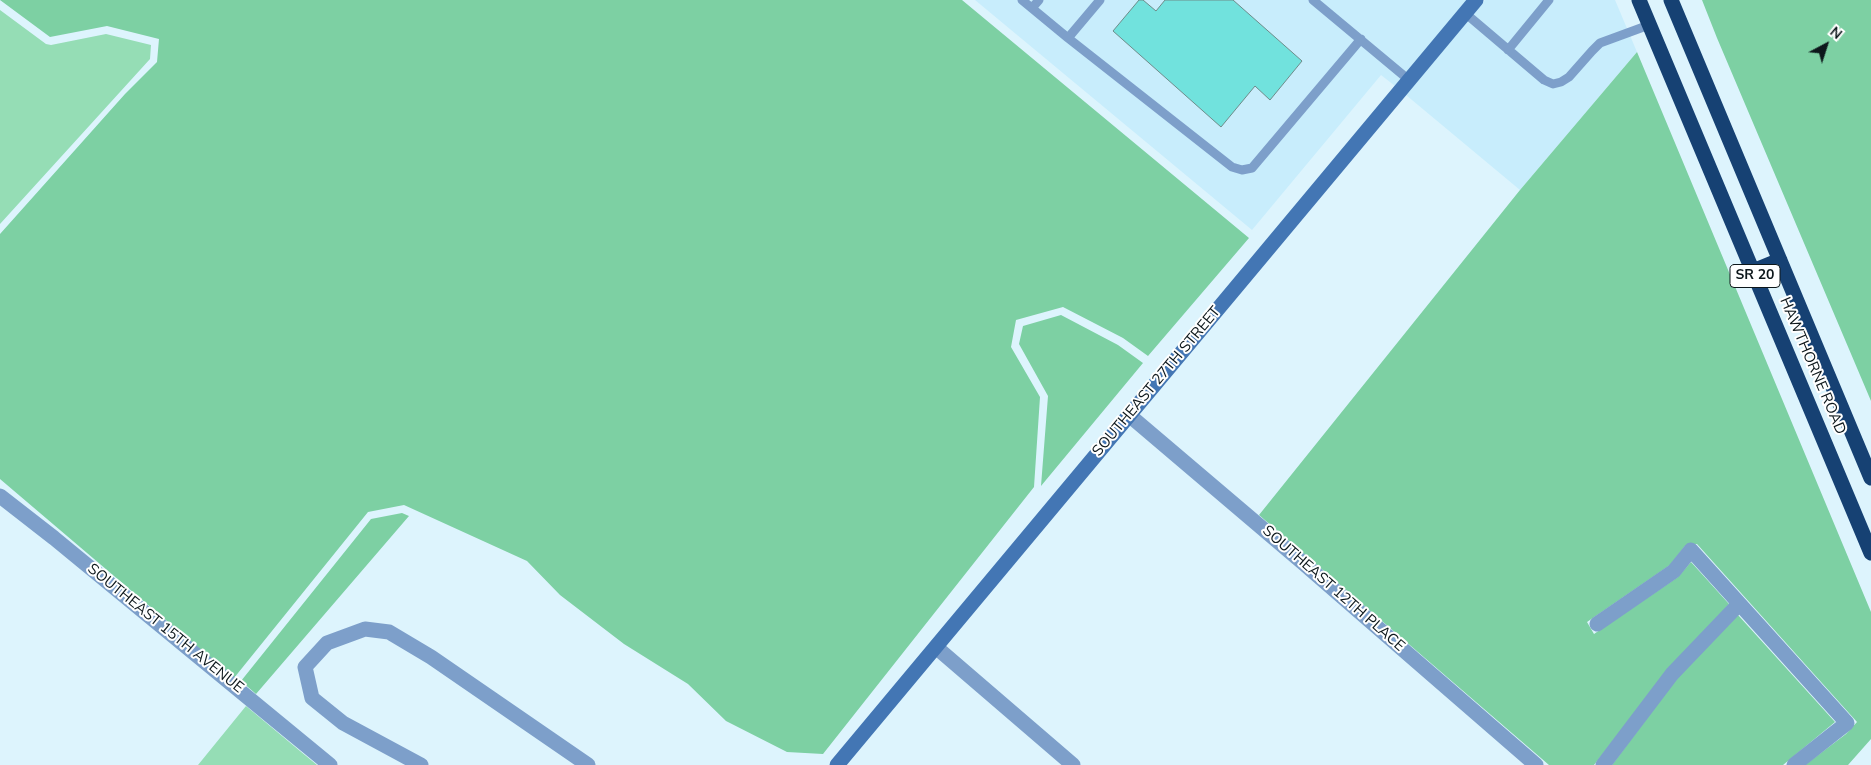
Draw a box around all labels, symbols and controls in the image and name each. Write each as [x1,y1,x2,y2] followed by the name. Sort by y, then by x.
[1801,20,1851,70] north arrow
[1826,22,1846,44] text: N
[1730,264,1780,288] road number: SR 20
[1775,295,1849,437] street label: HAWTHORNE ROAD
[1089,303,1225,461] street label: SOUTHEAST 27TH STREET
[1258,522,1408,656] street label: SOUTHEAST 12TH PLACE
[83,560,247,698] street label: SOUTHEAST 15TH AVENUE

